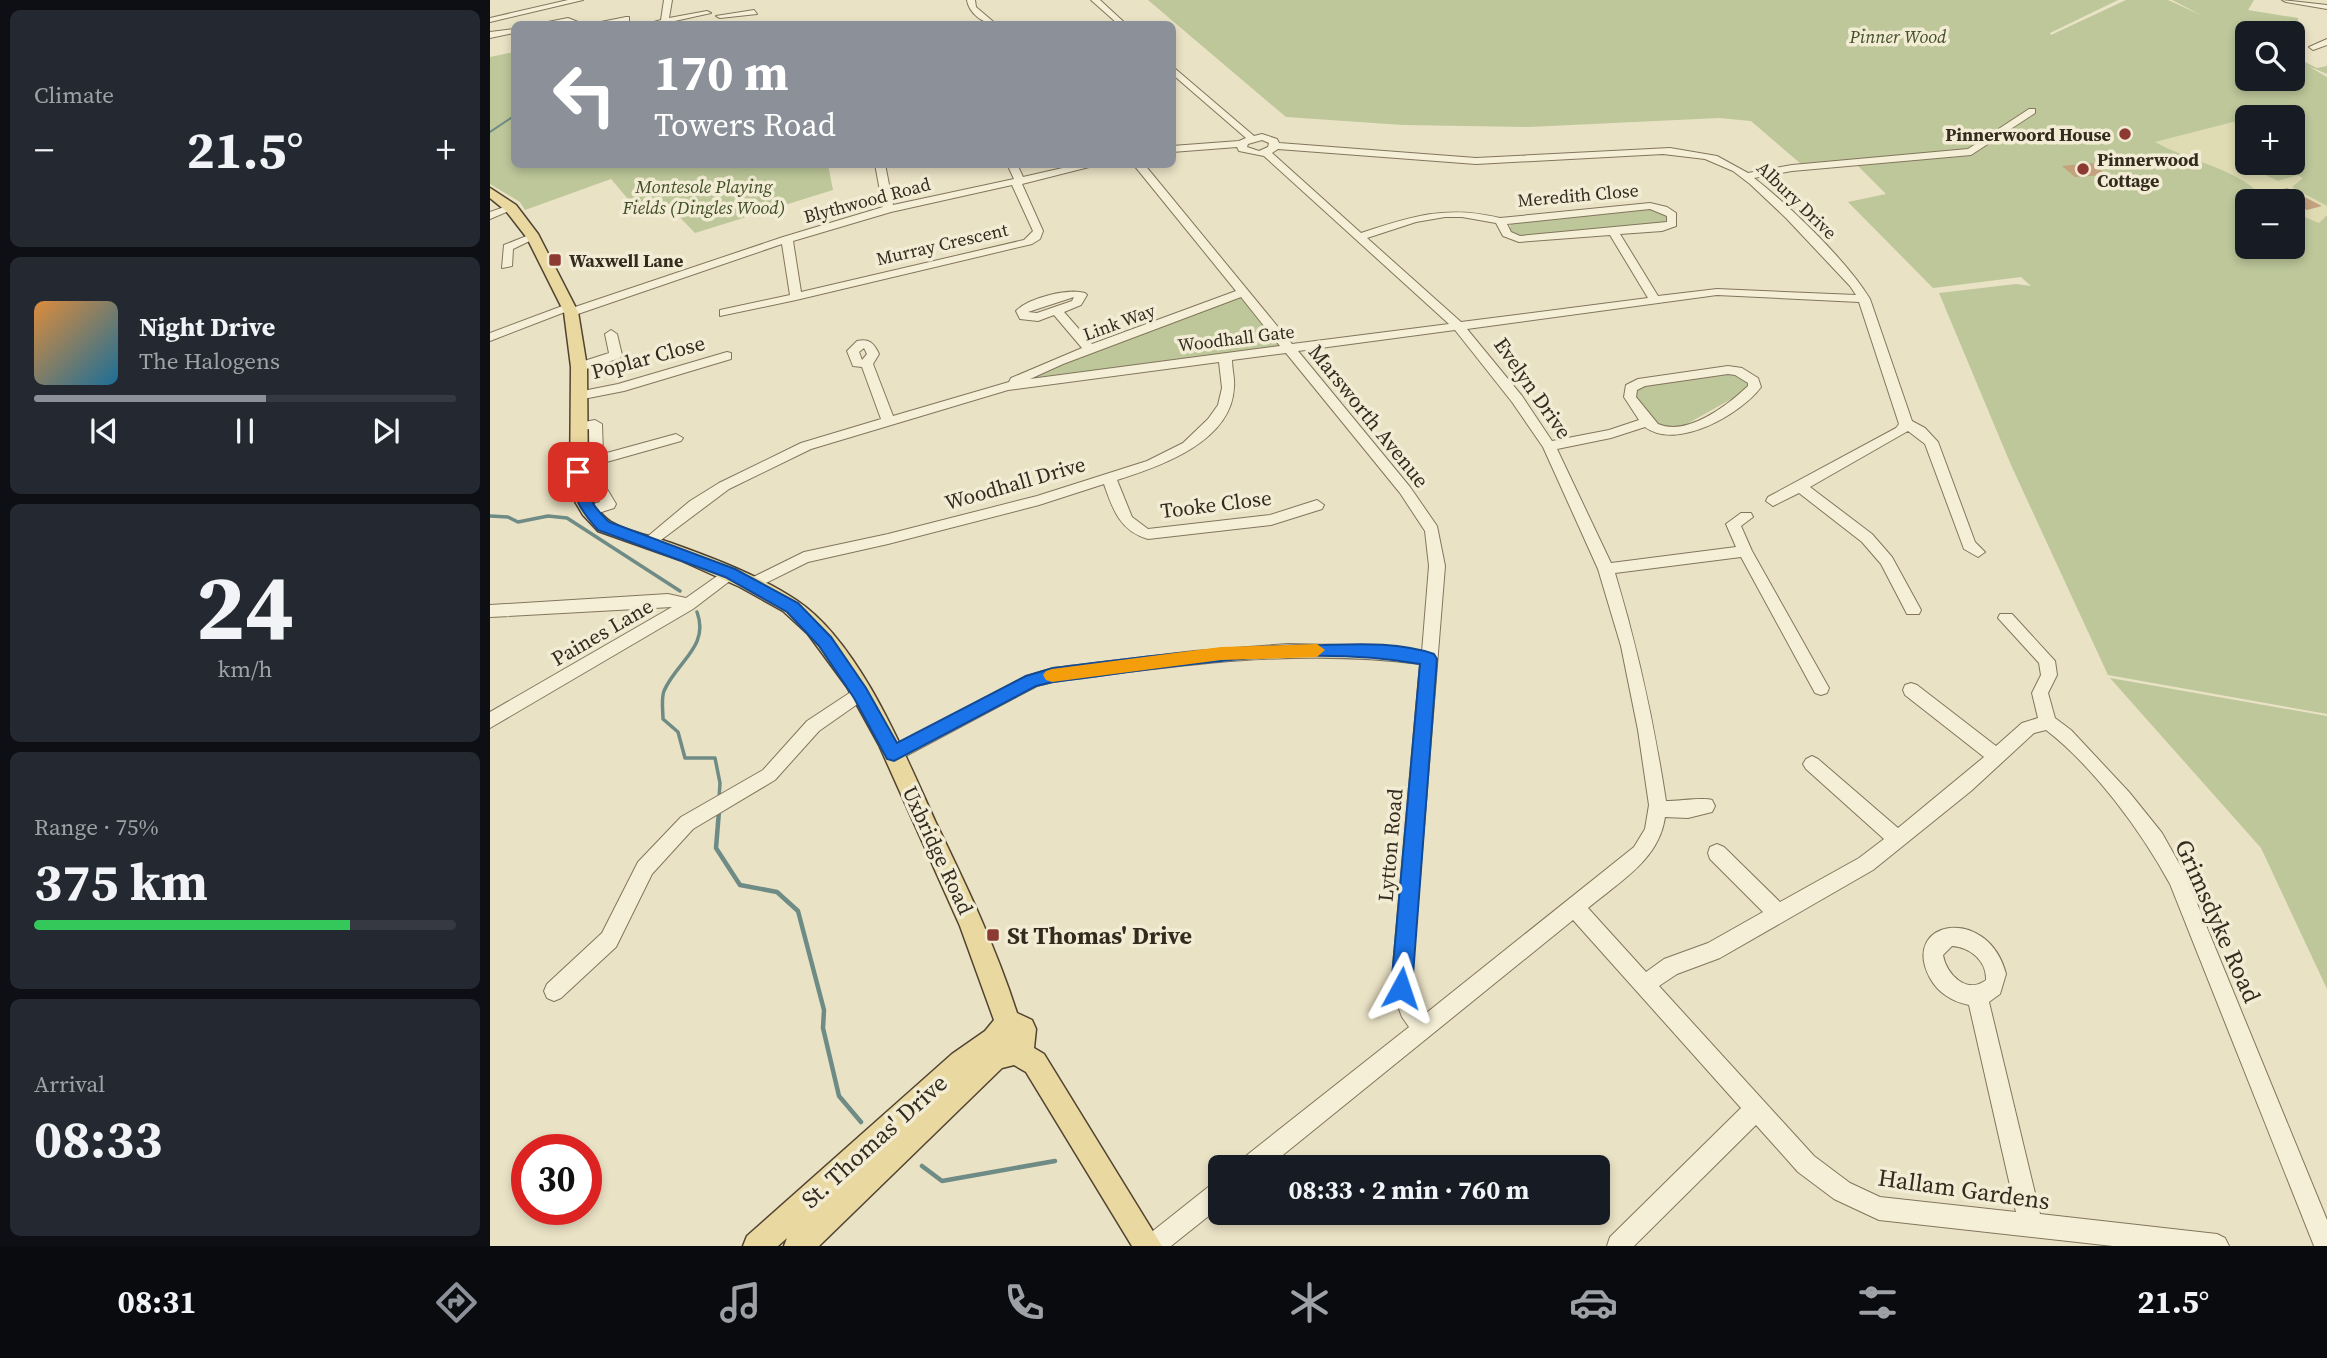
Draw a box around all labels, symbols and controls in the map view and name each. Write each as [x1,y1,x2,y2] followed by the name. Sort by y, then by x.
[2235,21,2305,259] map controls
[2235,21,2305,91] button: search
[1849,24,1947,49] park label: Pinner Wood
[654,39,789,106] text: 170 m
[539,49,630,140] icon: left
[34,79,114,111] text: Climate
[654,103,836,147] text: Towers Road
[2235,105,2305,175] button: +
[186,114,304,185] text: 21.5°
[1945,122,2111,147] place label: Pinnerwoord House
[34,124,54,176] text: −
[436,124,456,176] text: +
[2117,126,2133,142] marker: Pinnerwoord House
[2097,147,2199,193] place label: Pinnerwood Cottage
[1751,155,1843,245] street label: Albury Drive
[2075,161,2091,177] marker: Pinnerwood Cottage
[801,171,933,229] street label: Blythwood Road
[621,174,786,220] park label: Montesole Playing Fields (Dingles Wood)
[1516,177,1640,213] street label: Meredith Close
[2235,189,2305,259] button: −
[874,217,1010,271] street label: Murray Crescent
[569,248,683,273] place label: Waxwell Lane
[547,252,563,268] marker: Waxwell Lane
[1080,297,1159,347] street label: Link Way
[139,309,275,345] text: Night Drive
[1176,318,1296,358] street label: Woodhall Gate
[588,328,708,386] street label: Poplar Close
[1487,331,1579,445] street label: Evelyn Drive
[1302,338,1436,494] street label: Marsworth Avenue
[139,345,280,377] text: The Halogens
[85,412,123,450] icon: previous
[226,412,264,450] icon: pause
[367,412,405,450] icon: next
[548,442,608,502] pin
[941,449,1089,517] street label: Woodhall Drive
[559,453,597,491] icon: arrive
[1159,483,1273,525] street label: Tooke Close
[196,545,294,669] text: 24
[546,591,658,673] street label: Paines Lane
[218,653,272,685] text: km/h
[896,781,980,919] street label: Uxbridge Road
[1371,787,1409,903] street label: Lytton Road
[34,811,159,843] text: Range · 75%
[2167,834,2269,1008] street label: Grimsdyke Road
[34,846,208,917] text: 375 km
[1007,919,1192,952] place label: St Thomas' Drive
[985,927,1001,943] marker: St Thomas' Drive
[1364,951,1438,1025] position arrow
[794,1067,954,1215] street label: St. Thomas' Drive
[34,1068,105,1100] text: Arrival
[34,1103,162,1174] text: 08:33
[511,1134,602,1225] speed limit sign: 30
[1876,1161,2052,1217] street label: Hallam Gardens
[1289,1172,1529,1208] text: 08:33 · 2 min · 760 m
[432,1278,481,1327] icon: directions
[716,1278,765,1327] icon: music
[1000,1278,1049,1327] icon: phone
[1285,1278,1334,1327] icon: climate
[1569,1278,1618,1327] icon: car
[1853,1278,1902,1327] icon: filters
[118,1280,197,1324] text: 08:31
[2137,1280,2209,1324] text: 21.5°

